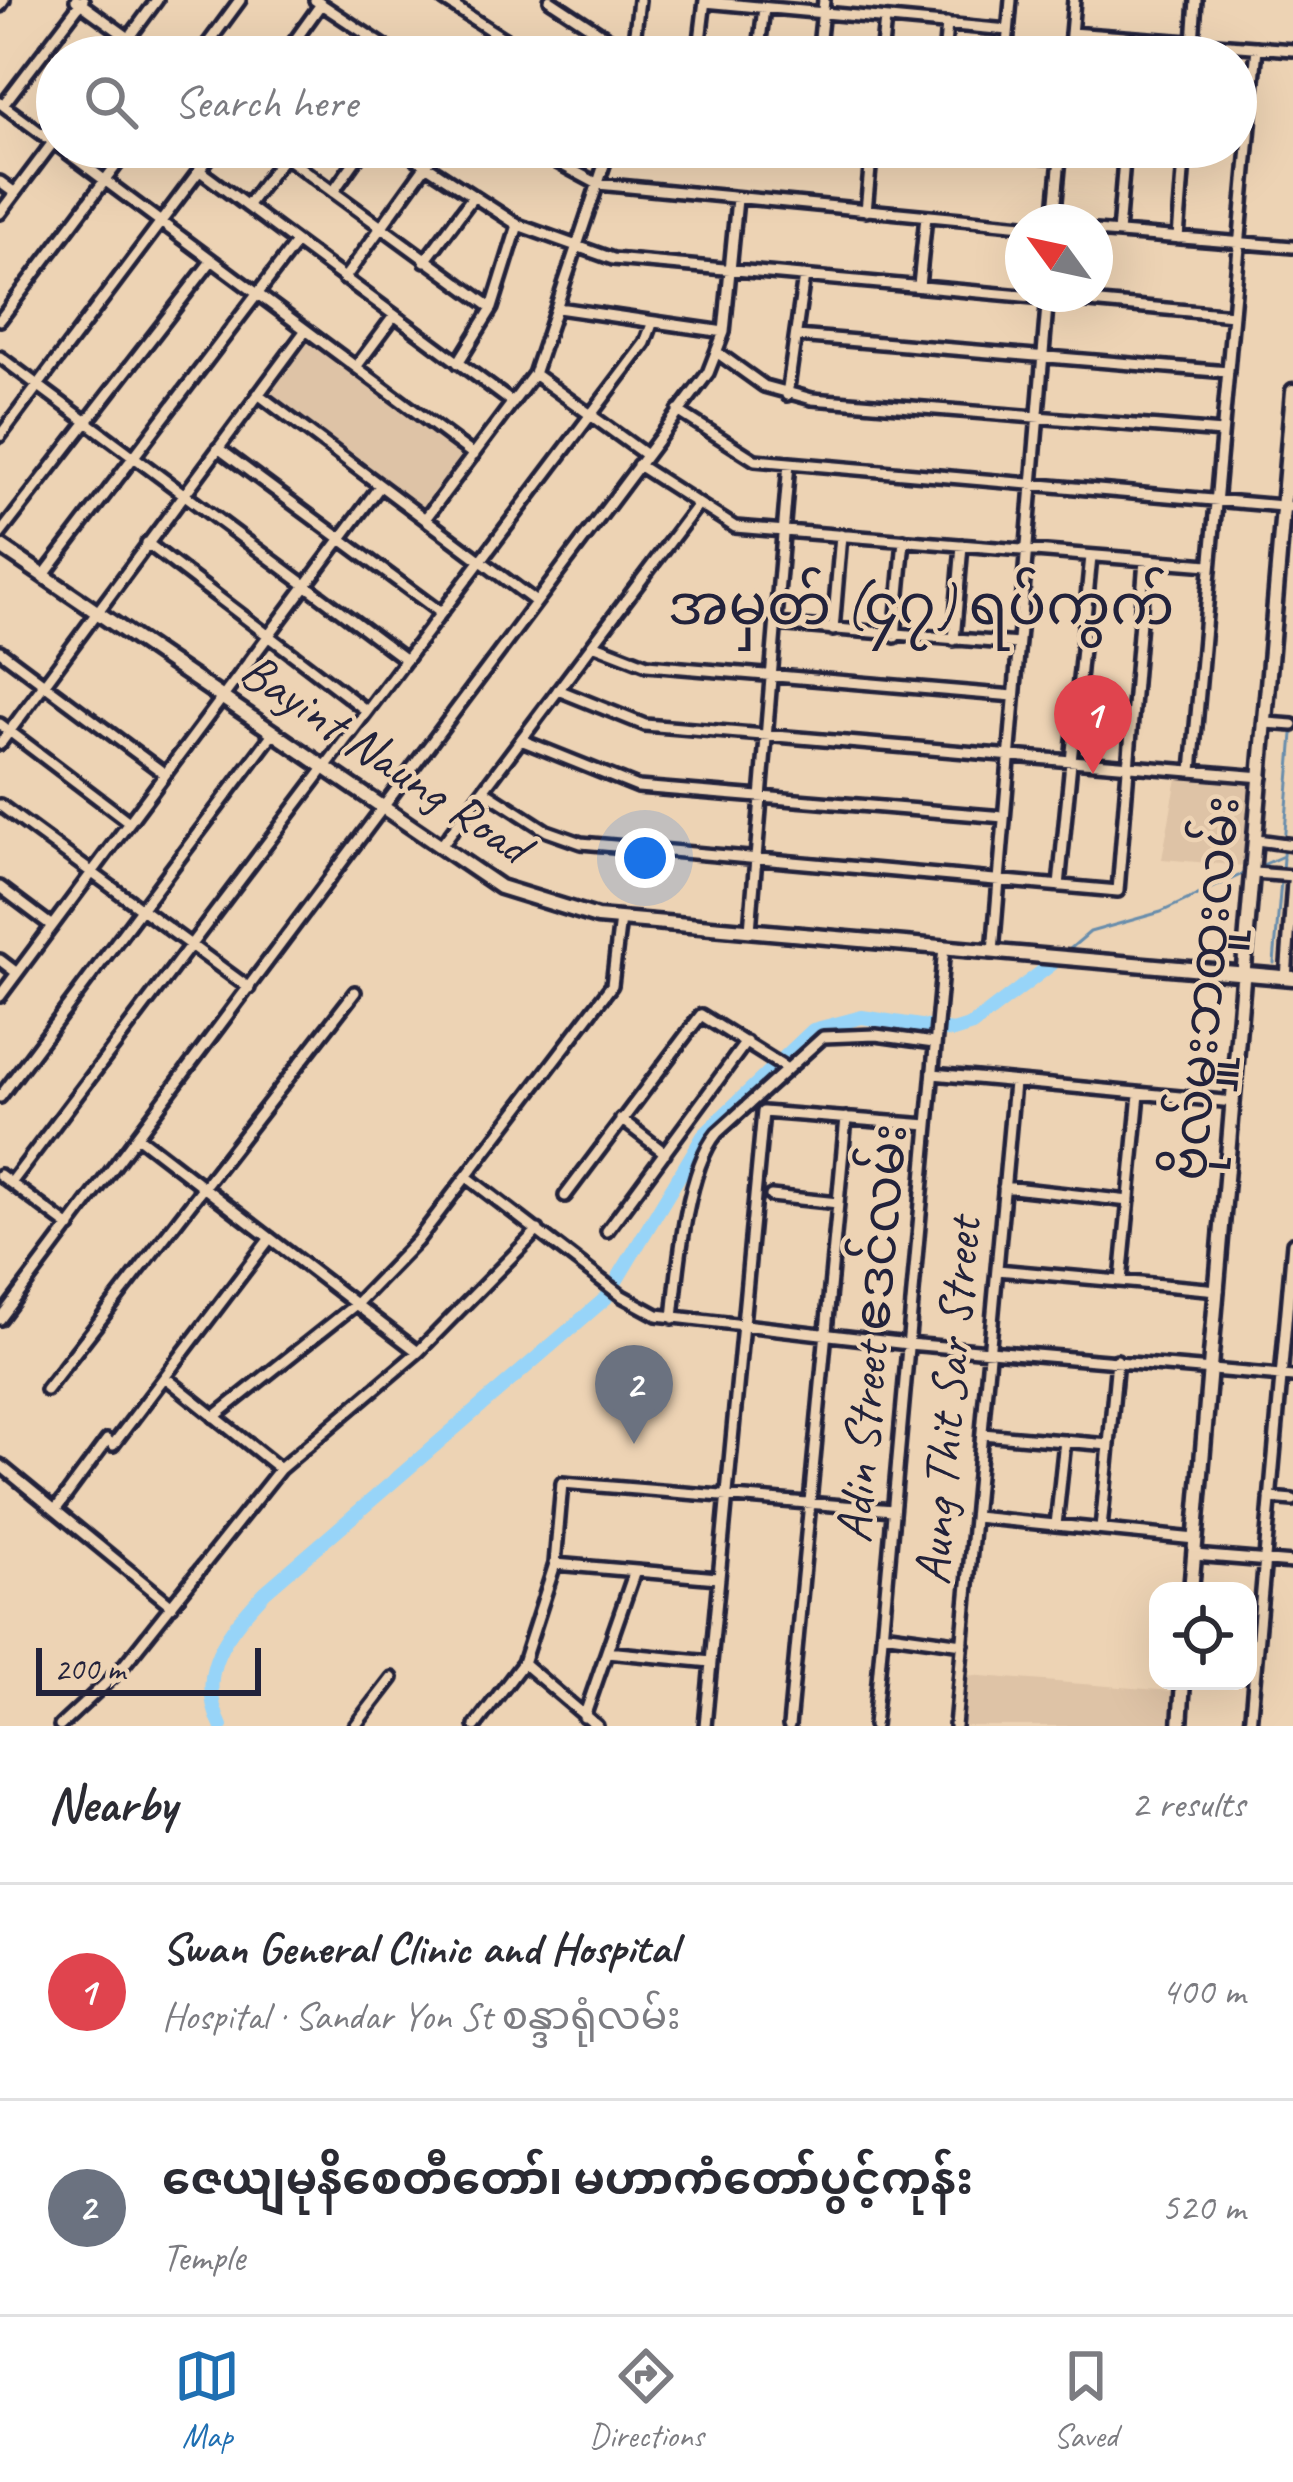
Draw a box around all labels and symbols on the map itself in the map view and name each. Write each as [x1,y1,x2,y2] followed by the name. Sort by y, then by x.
[1005,204,1113,312] north arrow
[668,567,1174,651] district label: အမှတ် (၄၇) ရပ်ကွက်
[229,638,548,882] street label: Bayint Naung Road
[1054,675,1132,774] pin: 1
[1153,793,1263,1184] street label: ဗိုလ်မှူးဘထူးလမ်း
[615,828,675,888] your location
[818,1121,921,1545] street label: Adin Street ဧဒင်လမ်း
[899,1210,995,1587] street label: Aung Thit Sar Street
[595,1345,673,1444] pin: 2
[36,1642,261,1695] scale bar

